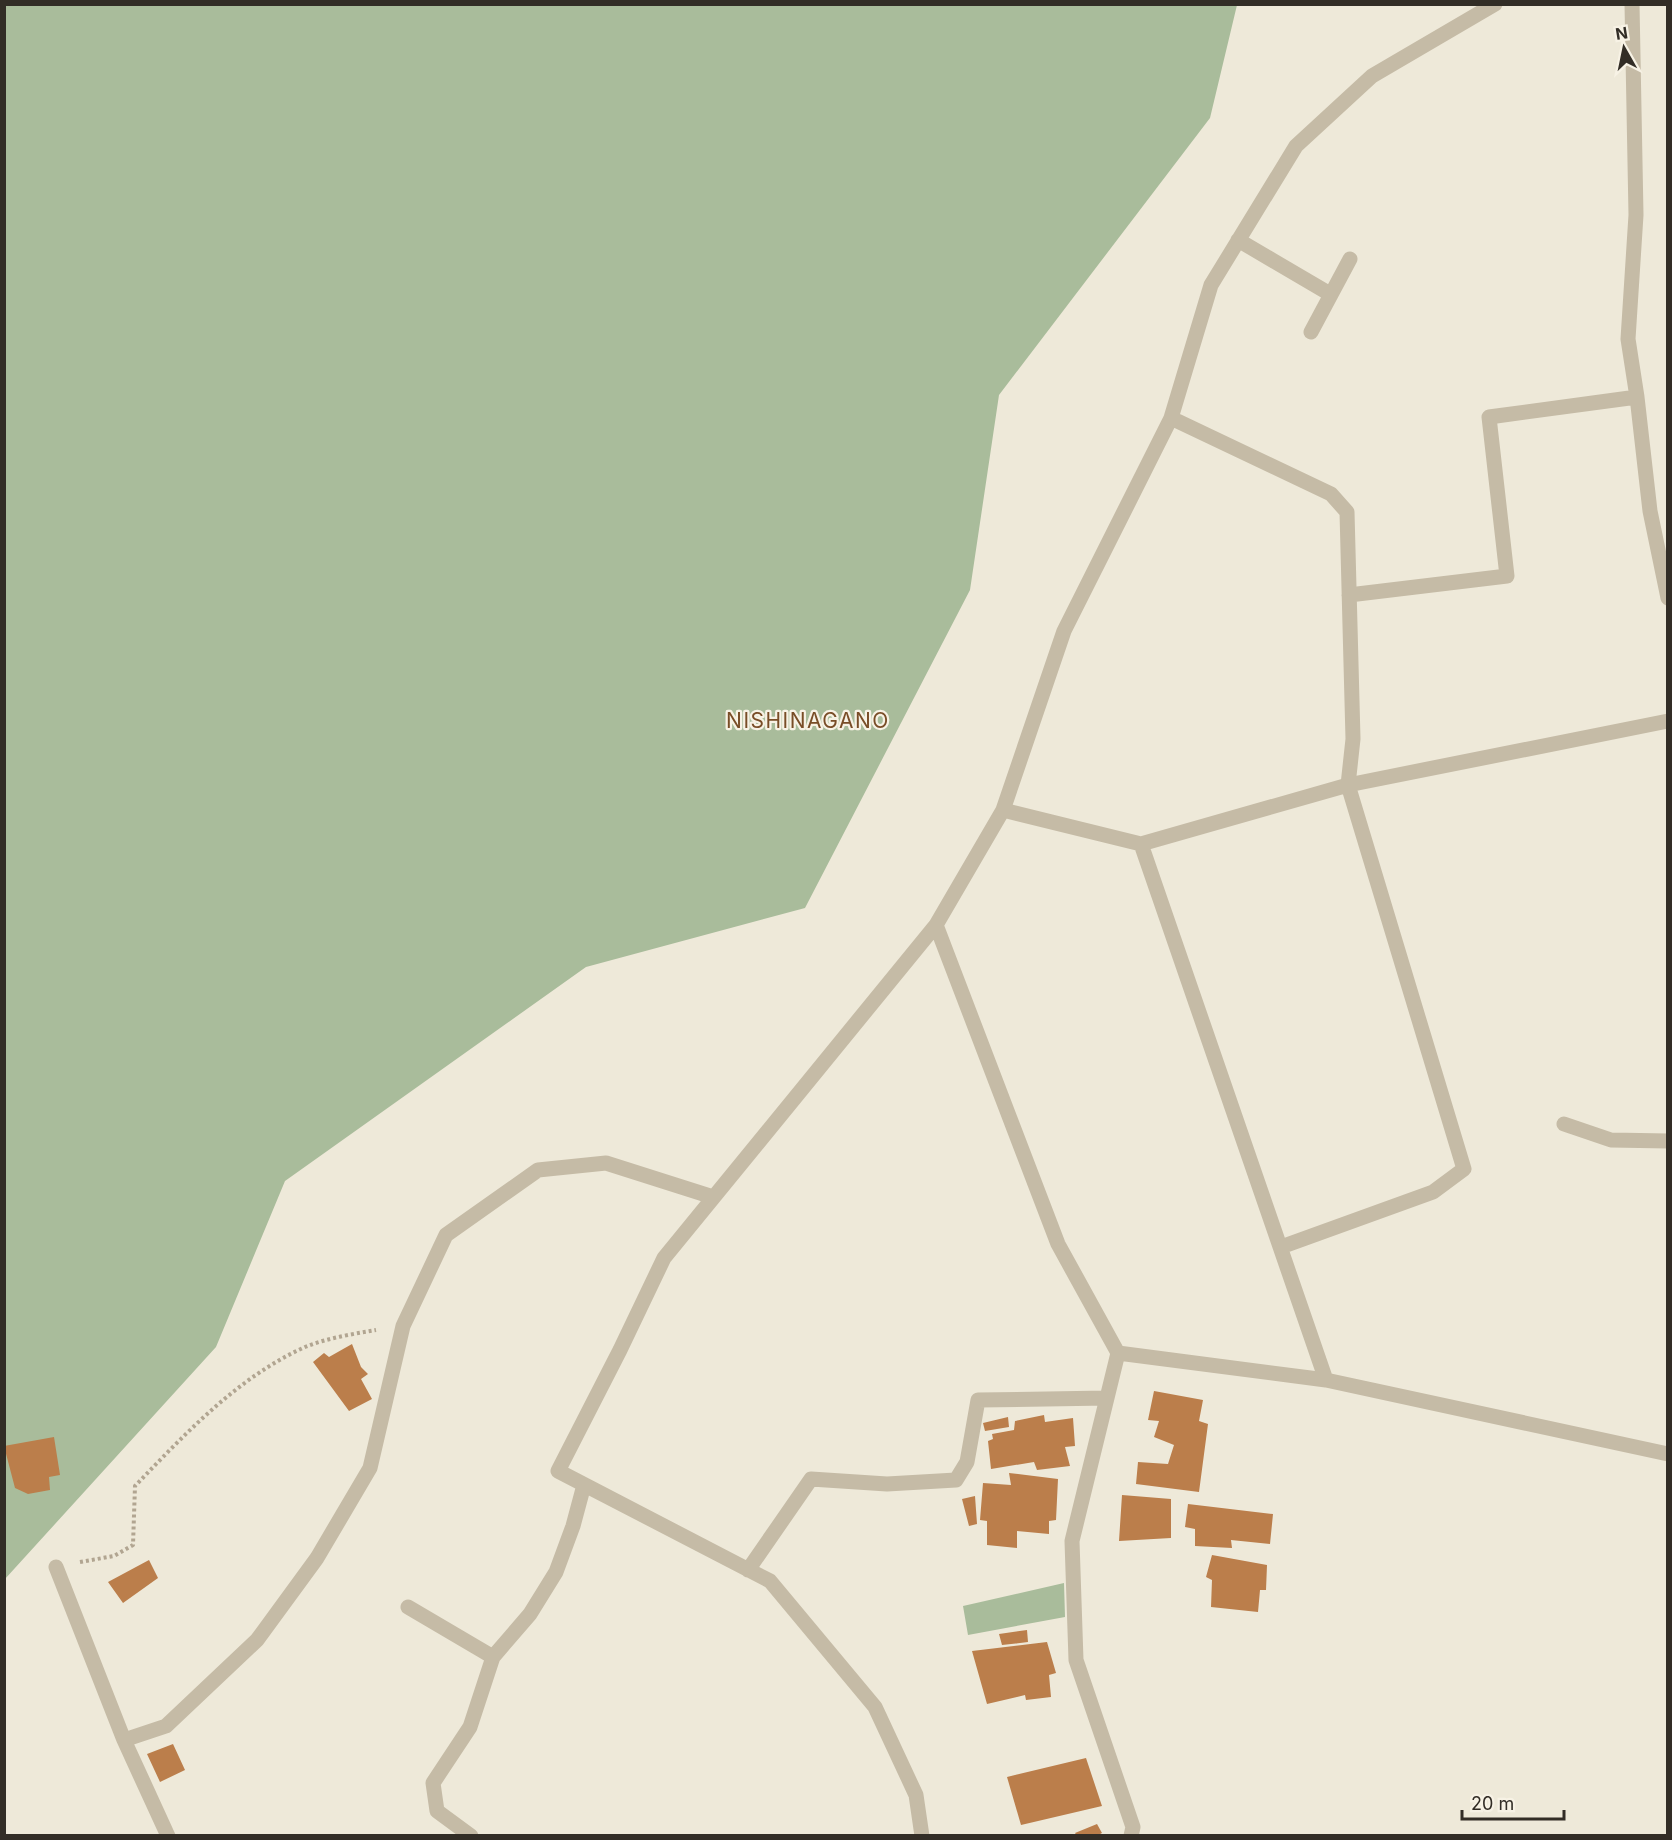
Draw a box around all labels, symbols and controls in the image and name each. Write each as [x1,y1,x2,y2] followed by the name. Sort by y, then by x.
[1594,18,1654,78] north arrow
[1614,22,1629,44] text: N
[726,708,890,733] district label: NISHINAGANO
[1462,1783,1564,1821] scale bar
[1471,1793,1514,1814] text: 20 m

